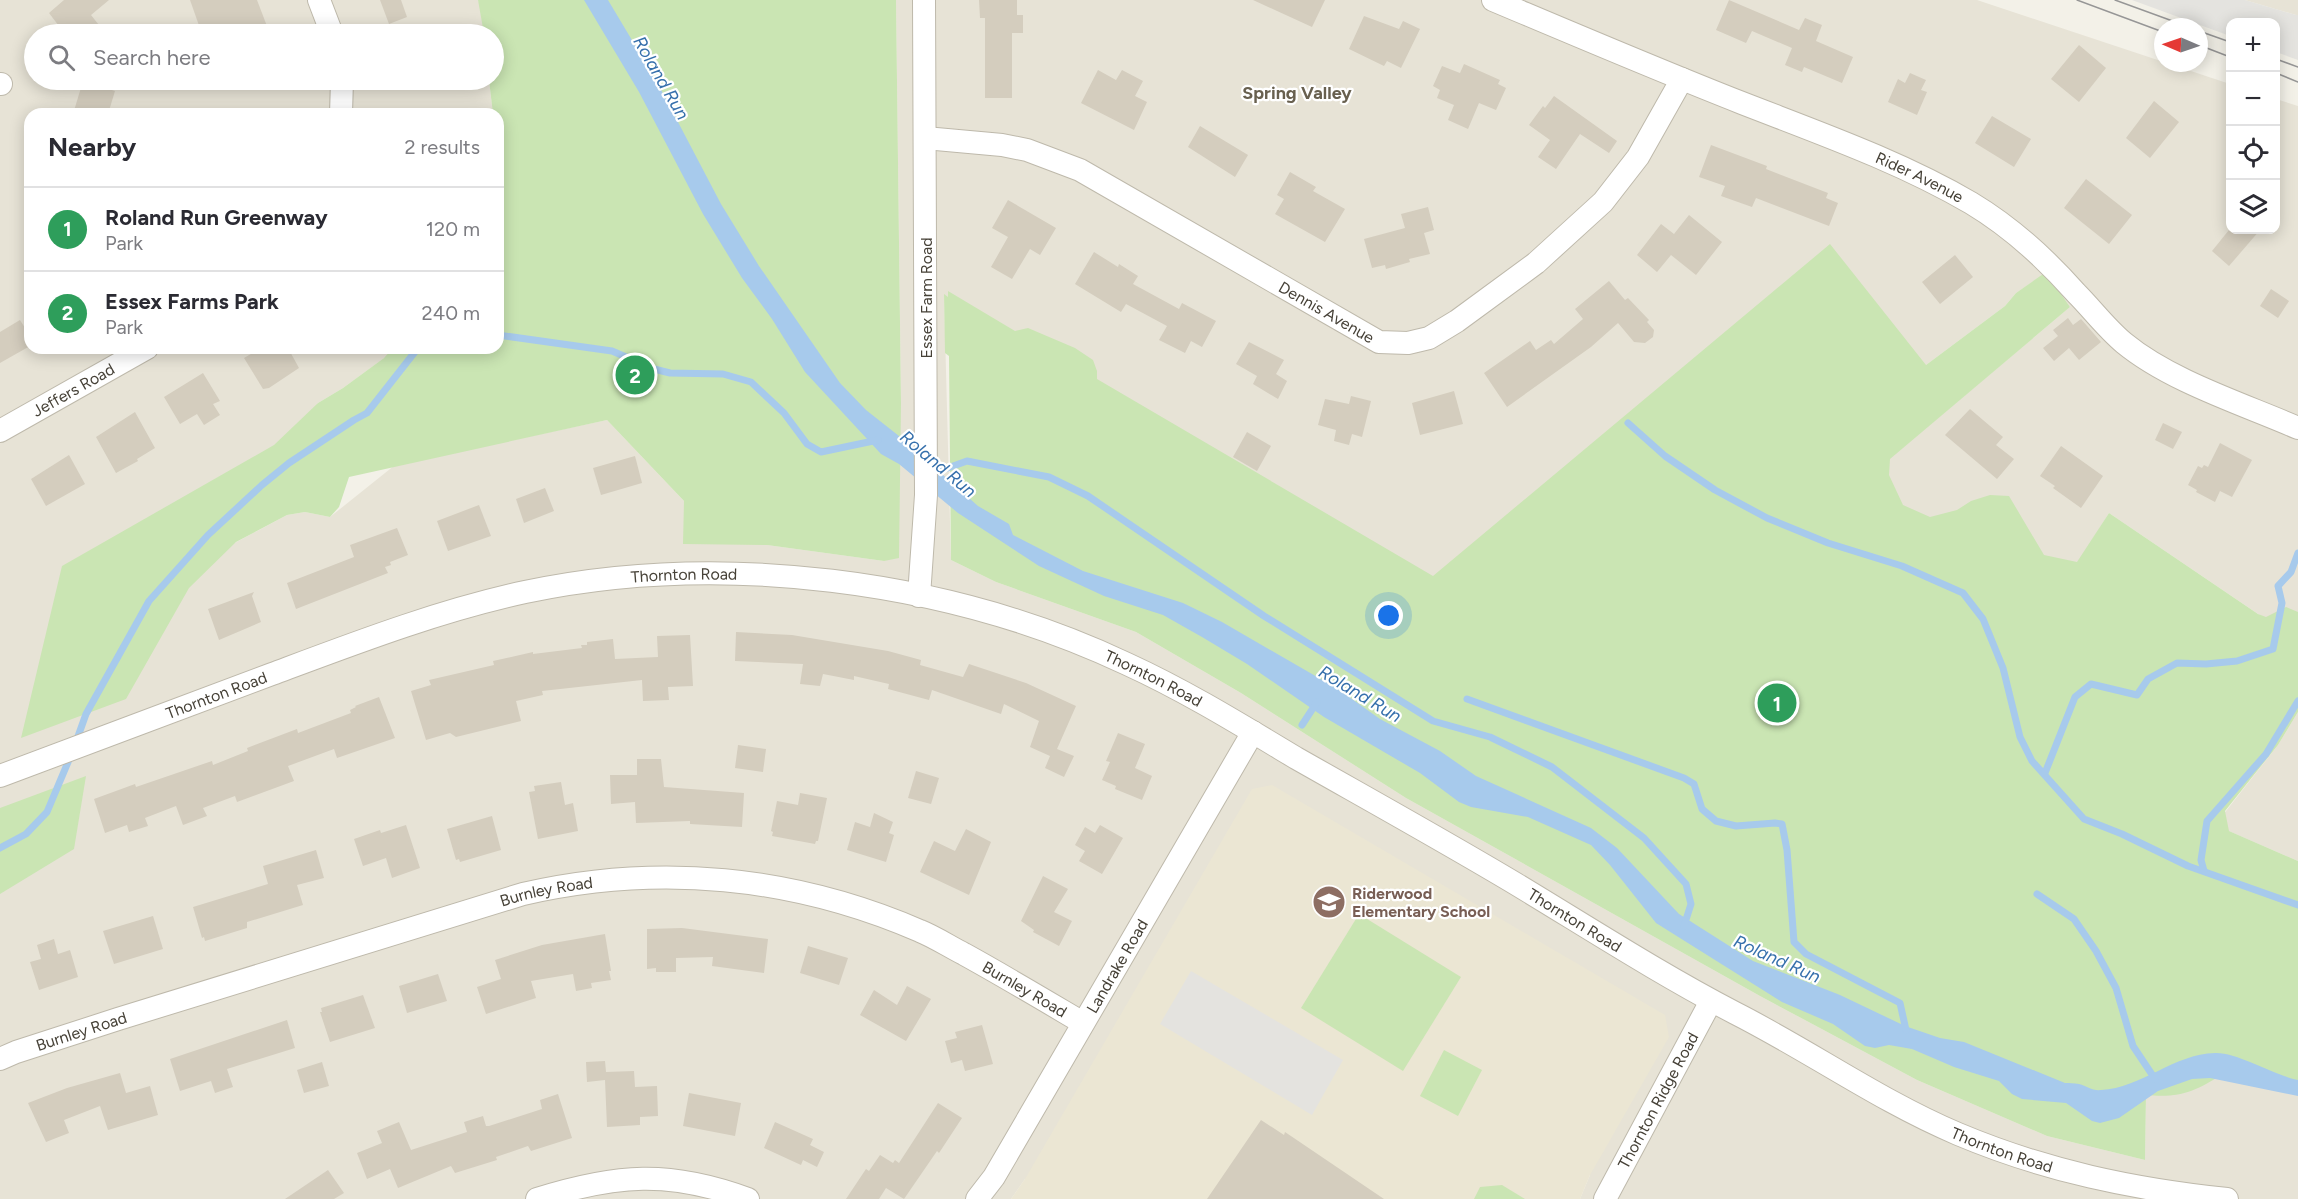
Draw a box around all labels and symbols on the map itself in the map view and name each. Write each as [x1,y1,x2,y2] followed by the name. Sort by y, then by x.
[2154,18,2208,72] north arrow
[628,32,694,124] water label: Roland Run
[1242,82,1352,104] district label: Spring Valley
[1873,148,1967,206] street label: Rider Avenue
[917,237,936,359] street label: Essex Farm Road
[1276,277,1378,347] street label: Dennis Avenue
[616,352,654,398] pin: 2
[29,359,118,420] street label: Jeffers Road
[895,426,981,502] water label: Roland Run
[630,564,737,586] street label: Thornton Road
[1374,601,1403,630] your location
[1102,646,1206,710] street label: Thornton Road
[1315,661,1405,727] water label: Roland Run
[163,667,269,722] street label: Thornton Road
[1758,680,1796,726] pin: 1
[498,872,594,910] street label: Burnley Road
[1311,884,1347,920] school or university icon: Riderwood Elementary School
[1352,884,1490,921] place label: Riderwood Elementary School
[1525,884,1625,956] street label: Thornton Road
[1082,916,1152,1016] street label: Landrake Road
[1730,930,1824,988] water label: Roland Run
[979,957,1071,1021] street label: Burnley Road
[33,1007,129,1054] street label: Burnley Road
[1614,1029,1702,1172] street label: Thornton Ridge Road
[1948,1123,2055,1176] street label: Thornton Road

